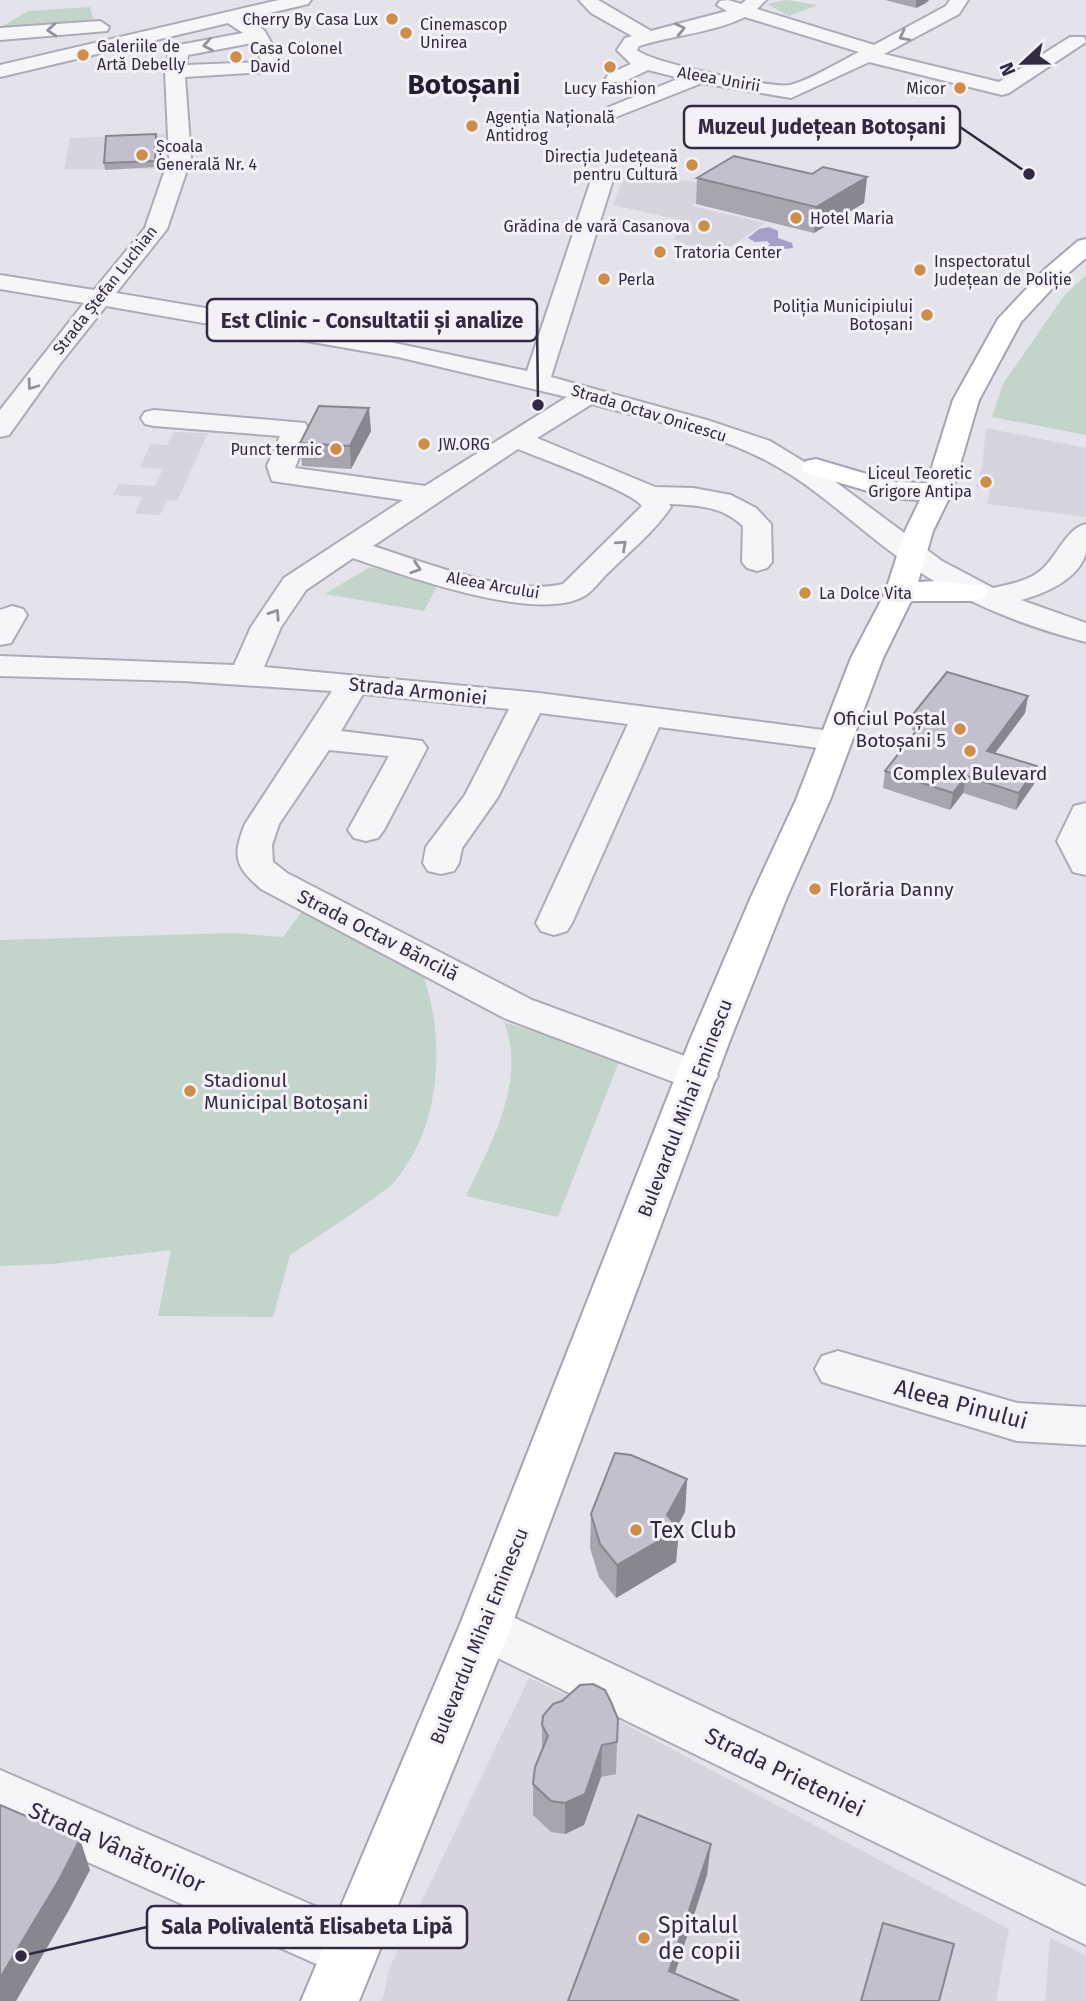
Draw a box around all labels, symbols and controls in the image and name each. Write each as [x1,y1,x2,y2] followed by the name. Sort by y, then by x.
[242,10,378,29] place label: Cherry By Casa Lux
[384,11,400,27] marker: Cherry By Casa Lux
[420,15,507,52] place label: Cinemascop Unirea
[46,22,57,37] one-way arrow
[674,23,686,37] one-way arrow
[398,25,414,41] marker: Cinemascop Unirea
[899,28,911,41] one-way arrow
[988,28,1058,98] north arrow
[97,37,185,74] place label: Galeriile de Artă Debelly
[202,37,214,52] one-way arrow
[250,39,343,76] place label: Casa Colonel David
[75,47,91,63] marker: Galeriile de Artă Debelly
[228,49,244,65] marker: Casa Colonel David
[602,59,618,75] marker: Lucy Fashion
[995,59,1021,79] text: N
[676,62,762,96] street label: Aleea Unirii
[408,68,520,103] district label: Botoșani
[564,79,656,98] place label: Lucy Fashion
[906,79,947,98] place label: Micor
[952,80,968,96] marker: Micor
[684,106,960,148] callout: Muzeul Județean Botoșani
[486,108,615,145] place label: Agenția Națională Antidrog
[698,114,946,141] text: Muzeul Județean Botoșani
[464,118,480,134] marker: Agenția Națională Antidrog
[156,137,258,174] place label: Școala Generală Nr. 4
[134,147,150,163] marker: Școala Generală Nr. 4
[545,147,678,184] place label: Direcția Județeană pentru Cultură
[684,157,700,173] marker: Direcția Județeană pentru Cultură
[810,209,894,228] place label: Hotel Maria
[788,210,804,226] marker: Hotel Maria
[503,217,690,236] place label: Grădina de vară Casanova
[696,218,712,234] marker: Grădina de vară Casanova
[49,222,162,359] street label: Strada Ștefan Luchian
[674,243,783,262] place label: Tratoria Center
[652,244,668,260] marker: Tratoria Center
[934,252,1072,290] place label: Inspectoratul Județean de Poliție
[912,262,928,278] marker: Inspectoratul Județean de Poliție
[618,270,655,289] place label: Perla
[596,271,612,287] marker: Perla
[773,297,913,335] place label: Poliția Municipiului Botoșani
[207,299,537,341] callout: Est Clinic - Consultatii și analize
[919,307,935,323] marker: Poliția Municipiului Botoșani
[221,308,524,335] text: Est Clinic - Consultatii și analize
[28,377,40,390] one-way arrow
[569,380,729,446] street label: Strada Octav Onicescu
[438,435,490,454] place label: JW.ORG
[416,436,432,452] marker: JW.ORG
[230,440,322,459] place label: Punct termic
[328,441,344,457] marker: Punct termic
[867,464,972,501] place label: Liceul Teoretic Grigore Antipa
[978,474,994,490] marker: Liceul Teoretic Grigore Antipa
[614,541,627,553] one-way arrow
[409,560,421,575] one-way arrow
[445,567,541,603] street label: Aleea Arcului
[819,584,912,603] place label: La Dolce Vita
[797,585,813,601] marker: La Dolce Vita
[267,609,279,622] one-way arrow
[348,672,488,710] street label: Strada Armoniei
[833,707,946,753] place label: Oficiul Poștal Botoșani 5
[952,721,968,737] marker: Oficiul Poștal Botoșani 5
[962,743,978,759] marker: Complex Bulevard
[893,762,1047,785] place label: Complex Bulevard
[829,878,954,901] place label: Florăria Danny
[807,881,823,897] marker: Florăria Danny
[294,884,462,986] street label: Strada Octav Băncilă
[633,996,737,1220] street label: Bulevardul Mihai Eminescu
[204,1069,368,1115] place label: Stadionul Municipal Botoșani
[182,1083,198,1099] marker: Stadionul Municipal Botoșani
[891,1373,1031,1435] street label: Aleea Pinului
[650,1516,737,1544] place label: Tex Club
[628,1522,644,1538] marker: Tex Club
[425,1524,533,1748] street label: Bulevardul Mihai Eminescu
[701,1721,869,1823] street label: Strada Prieteniei
[25,1796,210,1898] street label: Strada Vânătorilor
[147,1906,467,1948] callout: Sala Polivalentă Elisabeta Lipă
[658,1911,741,1965] place label: Spitalul de copii
[161,1914,453,1940] text: Sala Polivalentă Elisabeta Lipă
[636,1930,652,1946] marker: Spitalul de copii

